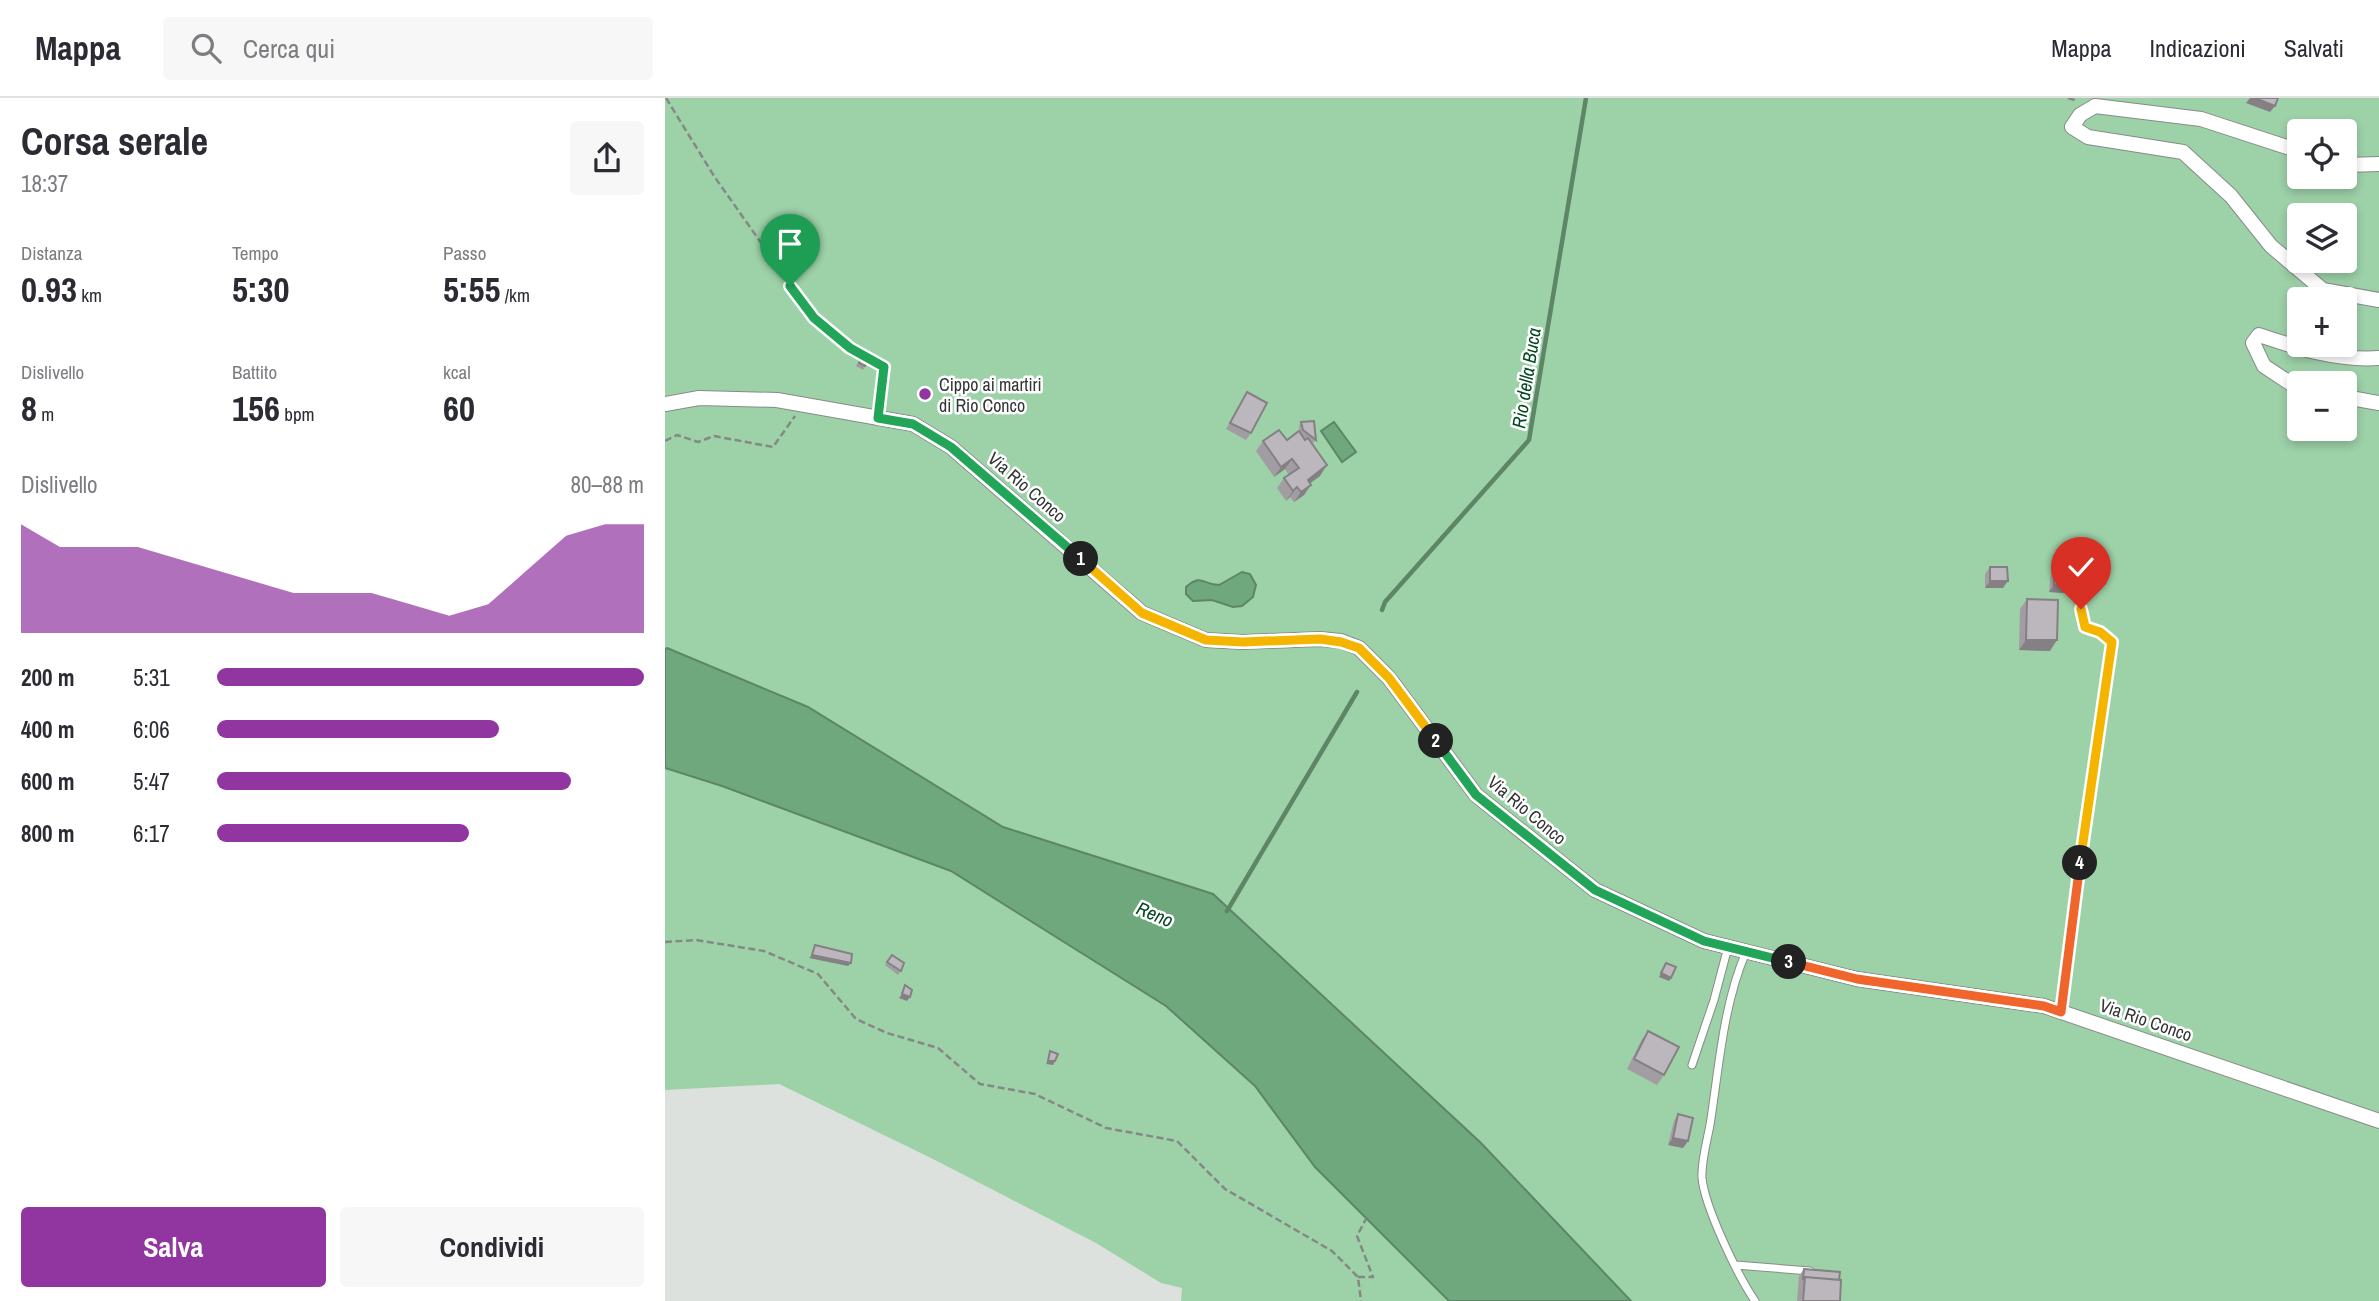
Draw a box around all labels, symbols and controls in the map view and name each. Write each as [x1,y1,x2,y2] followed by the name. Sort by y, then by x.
[163,17,653,80] search box
[35,26,121,70] text: Mappa
[187,29,225,67] icon: search
[243,31,335,66] text: Cerca qui
[2051,32,2112,64] text: Mappa
[2150,32,2246,64] text: Indicazioni
[2284,32,2344,64] text: Salvati
[21,116,208,167] text: Corsa serale
[2287,119,2357,441] map controls
[2287,119,2357,189] button: locate
[570,121,644,195] button: share
[21,168,68,199] text: 18:37
[2287,203,2357,273] button: layers
[760,214,820,286] pin
[771,225,809,263] icon: arrive
[21,240,82,266] text: Distanza
[232,240,279,266] text: Tempo
[443,240,486,266] text: Passo
[21,266,77,313] text: 0.93
[232,266,289,313] text: 5:30
[443,266,500,313] text: 5:55
[77,282,102,308] text: km
[500,282,530,308] text: /km
[2287,287,2357,357] button: +
[1505,326,1547,430] water label: Rio della Buca
[21,359,84,385] text: Dislivello
[232,359,277,385] text: Battito
[443,359,471,385] text: kcal
[2287,371,2357,441] button: −
[939,372,1042,418] place label: Cippo ai martiri di Rio Conco
[21,385,37,432] text: 8
[232,385,280,432] text: 156
[443,385,475,432] text: 60
[917,386,933,402] marker: Cippo ai martiri di Rio Conco
[37,401,54,427] text: m
[280,401,315,427] text: bpm
[983,446,1071,528] street label: Via Rio Conco
[21,469,98,500] text: Dislivello
[571,469,644,500] text: 80–88 m
[2051,537,2111,609] pin
[1063,542,1099,576] pin: 1
[1076,545,1085,571] text: 1
[2062,548,2100,586] icon: check
[21,662,74,693] text: 200 m
[133,662,170,693] text: 5:31
[21,714,74,745] text: 400 m
[133,714,170,745] text: 6:06
[1419,724,1453,758] pin: 2
[1431,727,1440,753] text: 2
[21,766,74,797] text: 600 m
[133,766,170,797] text: 5:47
[1482,770,1572,850] street label: Via Rio Conco
[21,818,74,849] text: 800 m
[133,818,170,849] text: 6:17
[2063,846,2097,880] pin: 4
[2075,849,2084,875] text: 4
[1133,895,1178,933] water label: Reno
[1771,944,1807,980] pin: 3
[1784,948,1793,974] text: 3
[2097,993,2195,1047] street label: Via Rio Conco
[21,1207,326,1287] button: Salva
[340,1207,644,1287] button: Condividi

